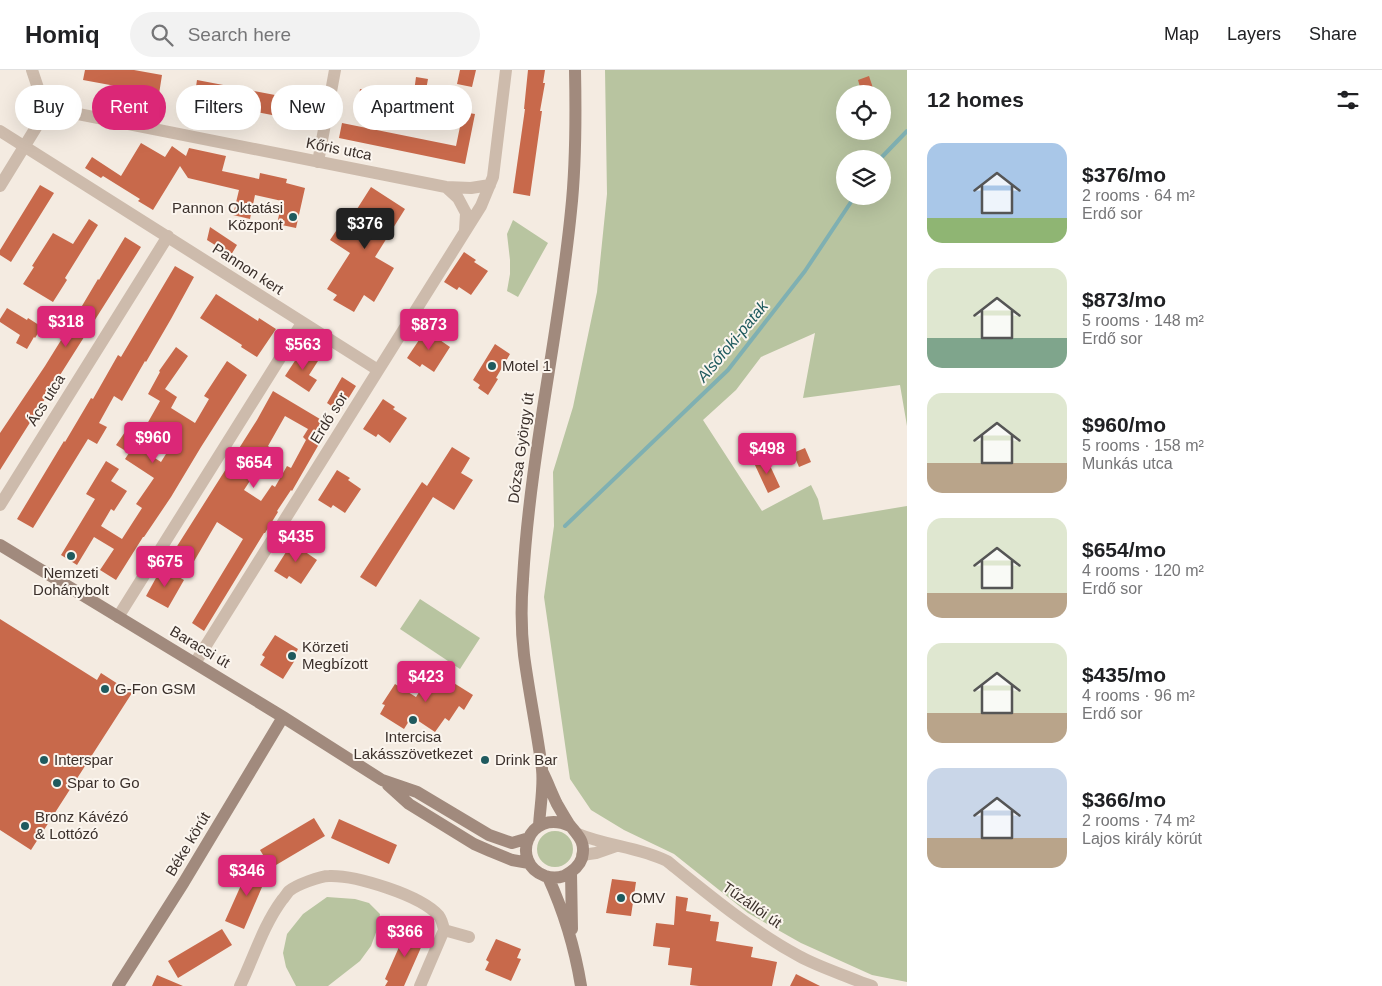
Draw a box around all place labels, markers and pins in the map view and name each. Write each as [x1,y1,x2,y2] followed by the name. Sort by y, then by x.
[172,199,284,233] place label: Pannon Oktatási Központ
[335,208,395,250] pin: $376
[287,211,299,223] marker: Pannon Oktatási Központ
[36,306,96,348] pin: $318
[399,308,459,351] pin: $873
[273,328,333,371] pin: $563
[502,357,551,374] place label: Motel 1
[486,360,498,372] marker: Motel 1
[123,422,183,464] pin: $960
[737,432,797,475] pin: $498
[224,446,284,489] pin: $654
[266,520,326,563] pin: $435
[135,546,195,588] pin: $675
[65,550,77,562] marker: Nemzeti Dohánybolt
[33,564,110,598] place label: Nemzeti Dohánybolt
[302,638,369,672] place label: Körzeti Megbízott
[286,650,298,662] marker: Körzeti Megbízott
[396,660,456,703] pin: $423
[115,680,196,697] place label: G-Fon GSM
[99,683,111,695] marker: G-Fon GSM
[407,714,419,726] marker: Intercisa Lakásszövetkezet
[353,728,473,762] place label: Intercisa Lakásszövetkezet
[54,751,113,768] place label: Interspar
[495,751,558,768] place label: Drink Bar
[38,754,50,766] marker: Interspar
[479,754,491,766] marker: Drink Bar
[67,774,140,791] place label: Spar to Go
[51,777,63,789] marker: Spar to Go
[35,808,128,842] place label: Bronz Kávézó & Lottózó
[19,820,31,832] marker: Bronz Kávézó & Lottózó
[217,854,277,897] pin: $346
[631,889,665,906] place label: OMV
[615,892,627,904] marker: OMV
[375,916,435,958] pin: $366

